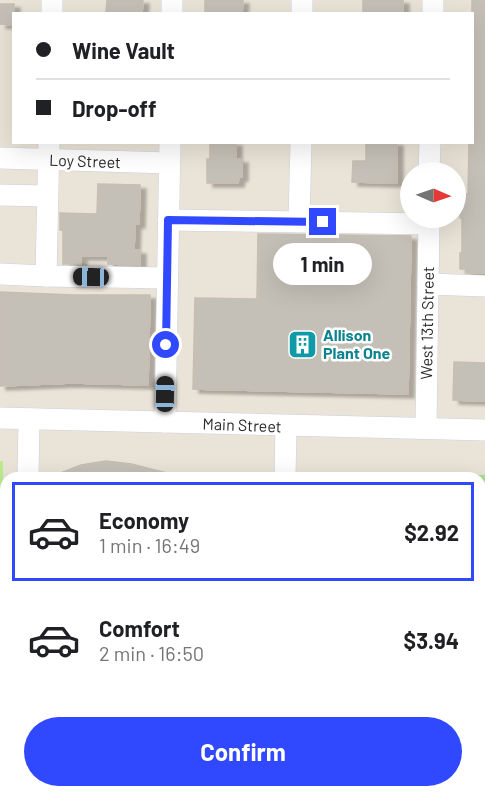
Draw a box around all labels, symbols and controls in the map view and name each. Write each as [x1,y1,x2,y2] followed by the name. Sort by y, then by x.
[72,37,175,63] text: Wine Vault
[72,95,156,121] text: Drop-off
[49,150,121,171] street label: Loy Street
[400,162,466,228] north arrow
[400,162,466,228] map controls
[309,208,336,235] route end
[274,243,372,285] callout: 1 min
[301,252,344,276] text: 1 min
[416,266,437,380] street label: West 13th Street
[73,268,109,286] car
[323,325,391,362] place label: Allison Plant One
[286,328,318,360] building icon: Allison Plant One
[152,331,179,358] route start
[156,376,174,412] car
[202,414,282,435] street label: Main Street
[27,505,81,559] icon: car
[99,507,189,533] text: Economy
[404,519,459,545] text: $2.92
[99,533,200,557] text: 1 min · 16:49
[27,613,81,667] icon: car
[99,615,180,641] text: Comfort
[404,627,459,653] text: $3.94
[99,641,204,665] text: 2 min · 16:50
[24,717,462,786] button: Confirm

